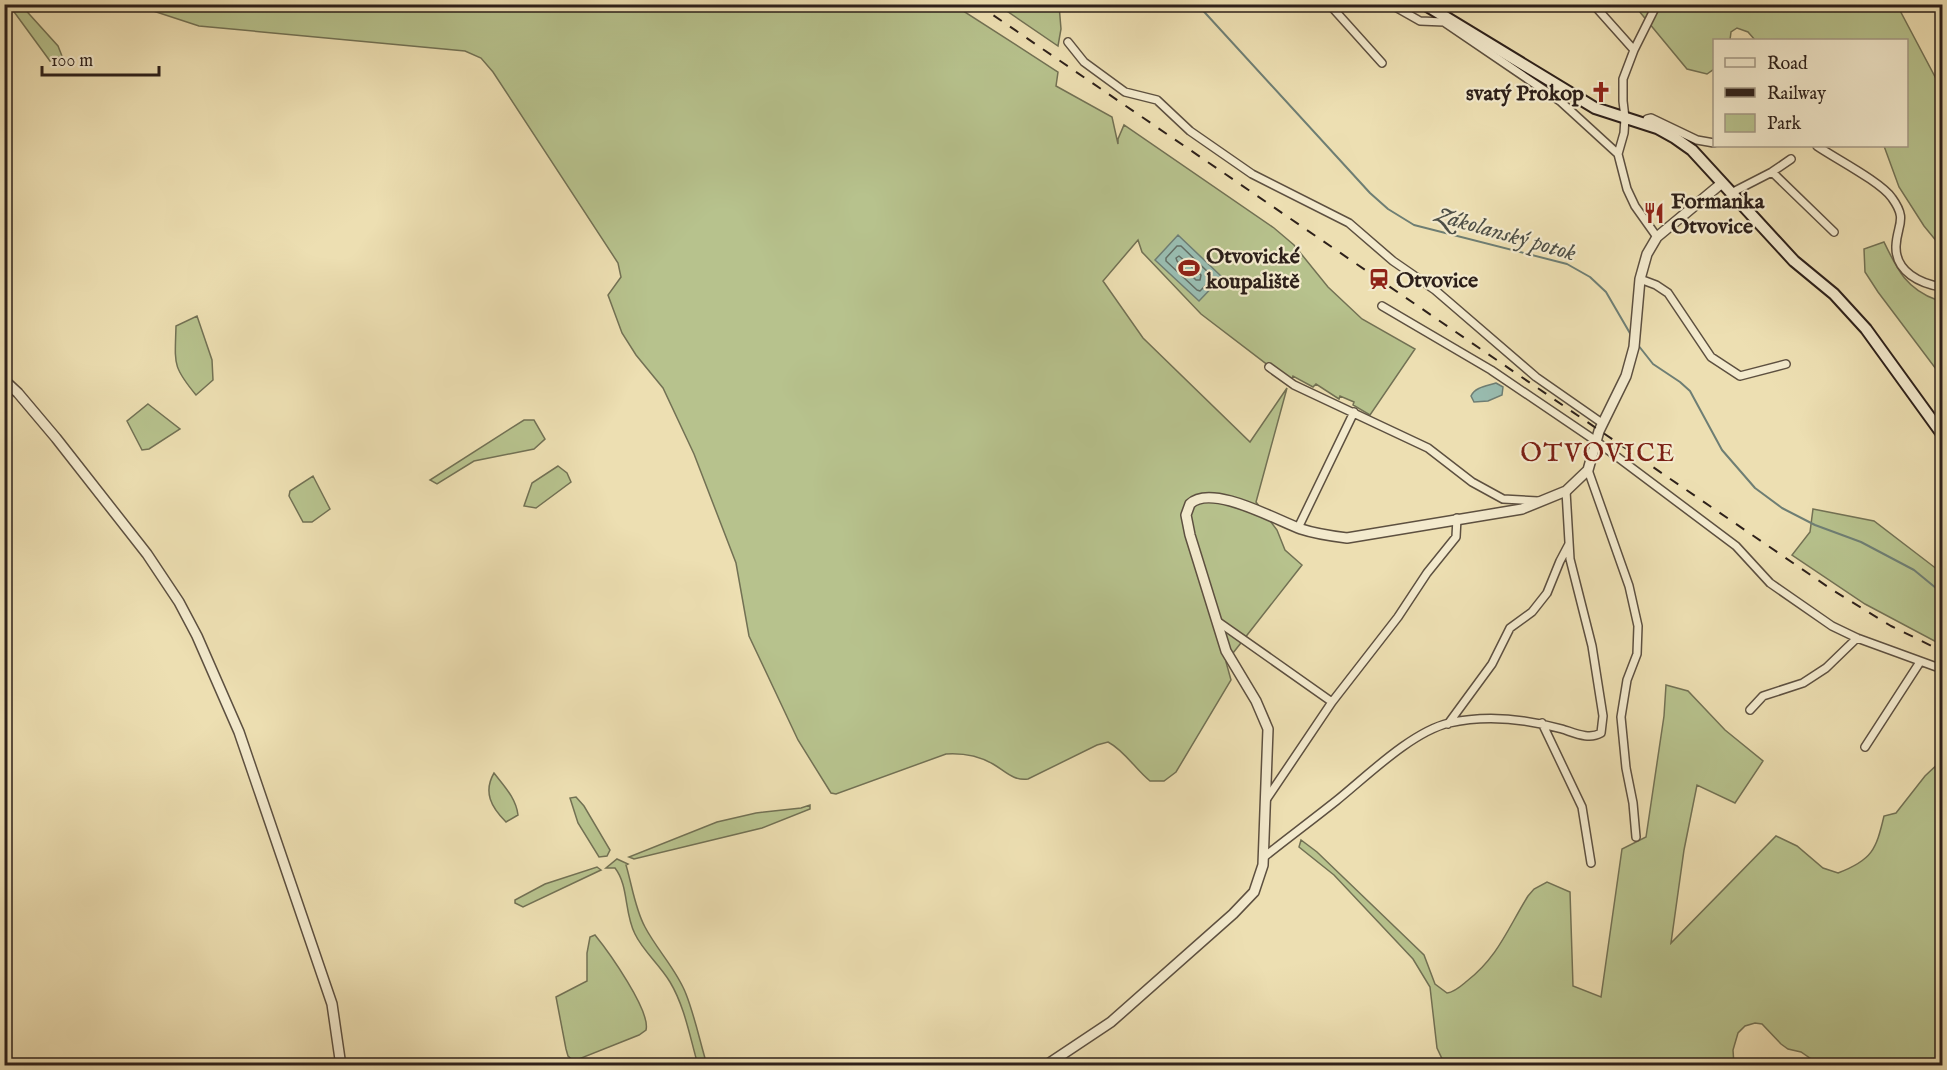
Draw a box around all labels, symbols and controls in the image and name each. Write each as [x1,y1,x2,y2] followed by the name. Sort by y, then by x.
[42,39,159,77] scale bar
[1713,39,1908,147] legend
[51,50,93,73] text: 100 m
[1767,53,1808,76] text: Road
[1466,80,1584,108] place label: svatý Prokop
[1589,80,1613,104] church icon: svatý Prokop
[1767,83,1826,106] text: Railway
[1767,113,1802,136] text: Park
[1671,188,1765,241] place label: Formanka Otvovice
[1430,199,1580,269] water label: Zákolanský potok
[1642,201,1666,225] restaurant icon: Formanka Otvovice
[1205,243,1300,296] place label: Otvovické koupaliště
[1177,256,1201,280] sports icon: Otvovické koupaliště
[1367,267,1391,291] station icon: Otvovice
[1396,267,1478,295] place label: Otvovice
[1520,437,1676,470] district label: OTVOVICE

